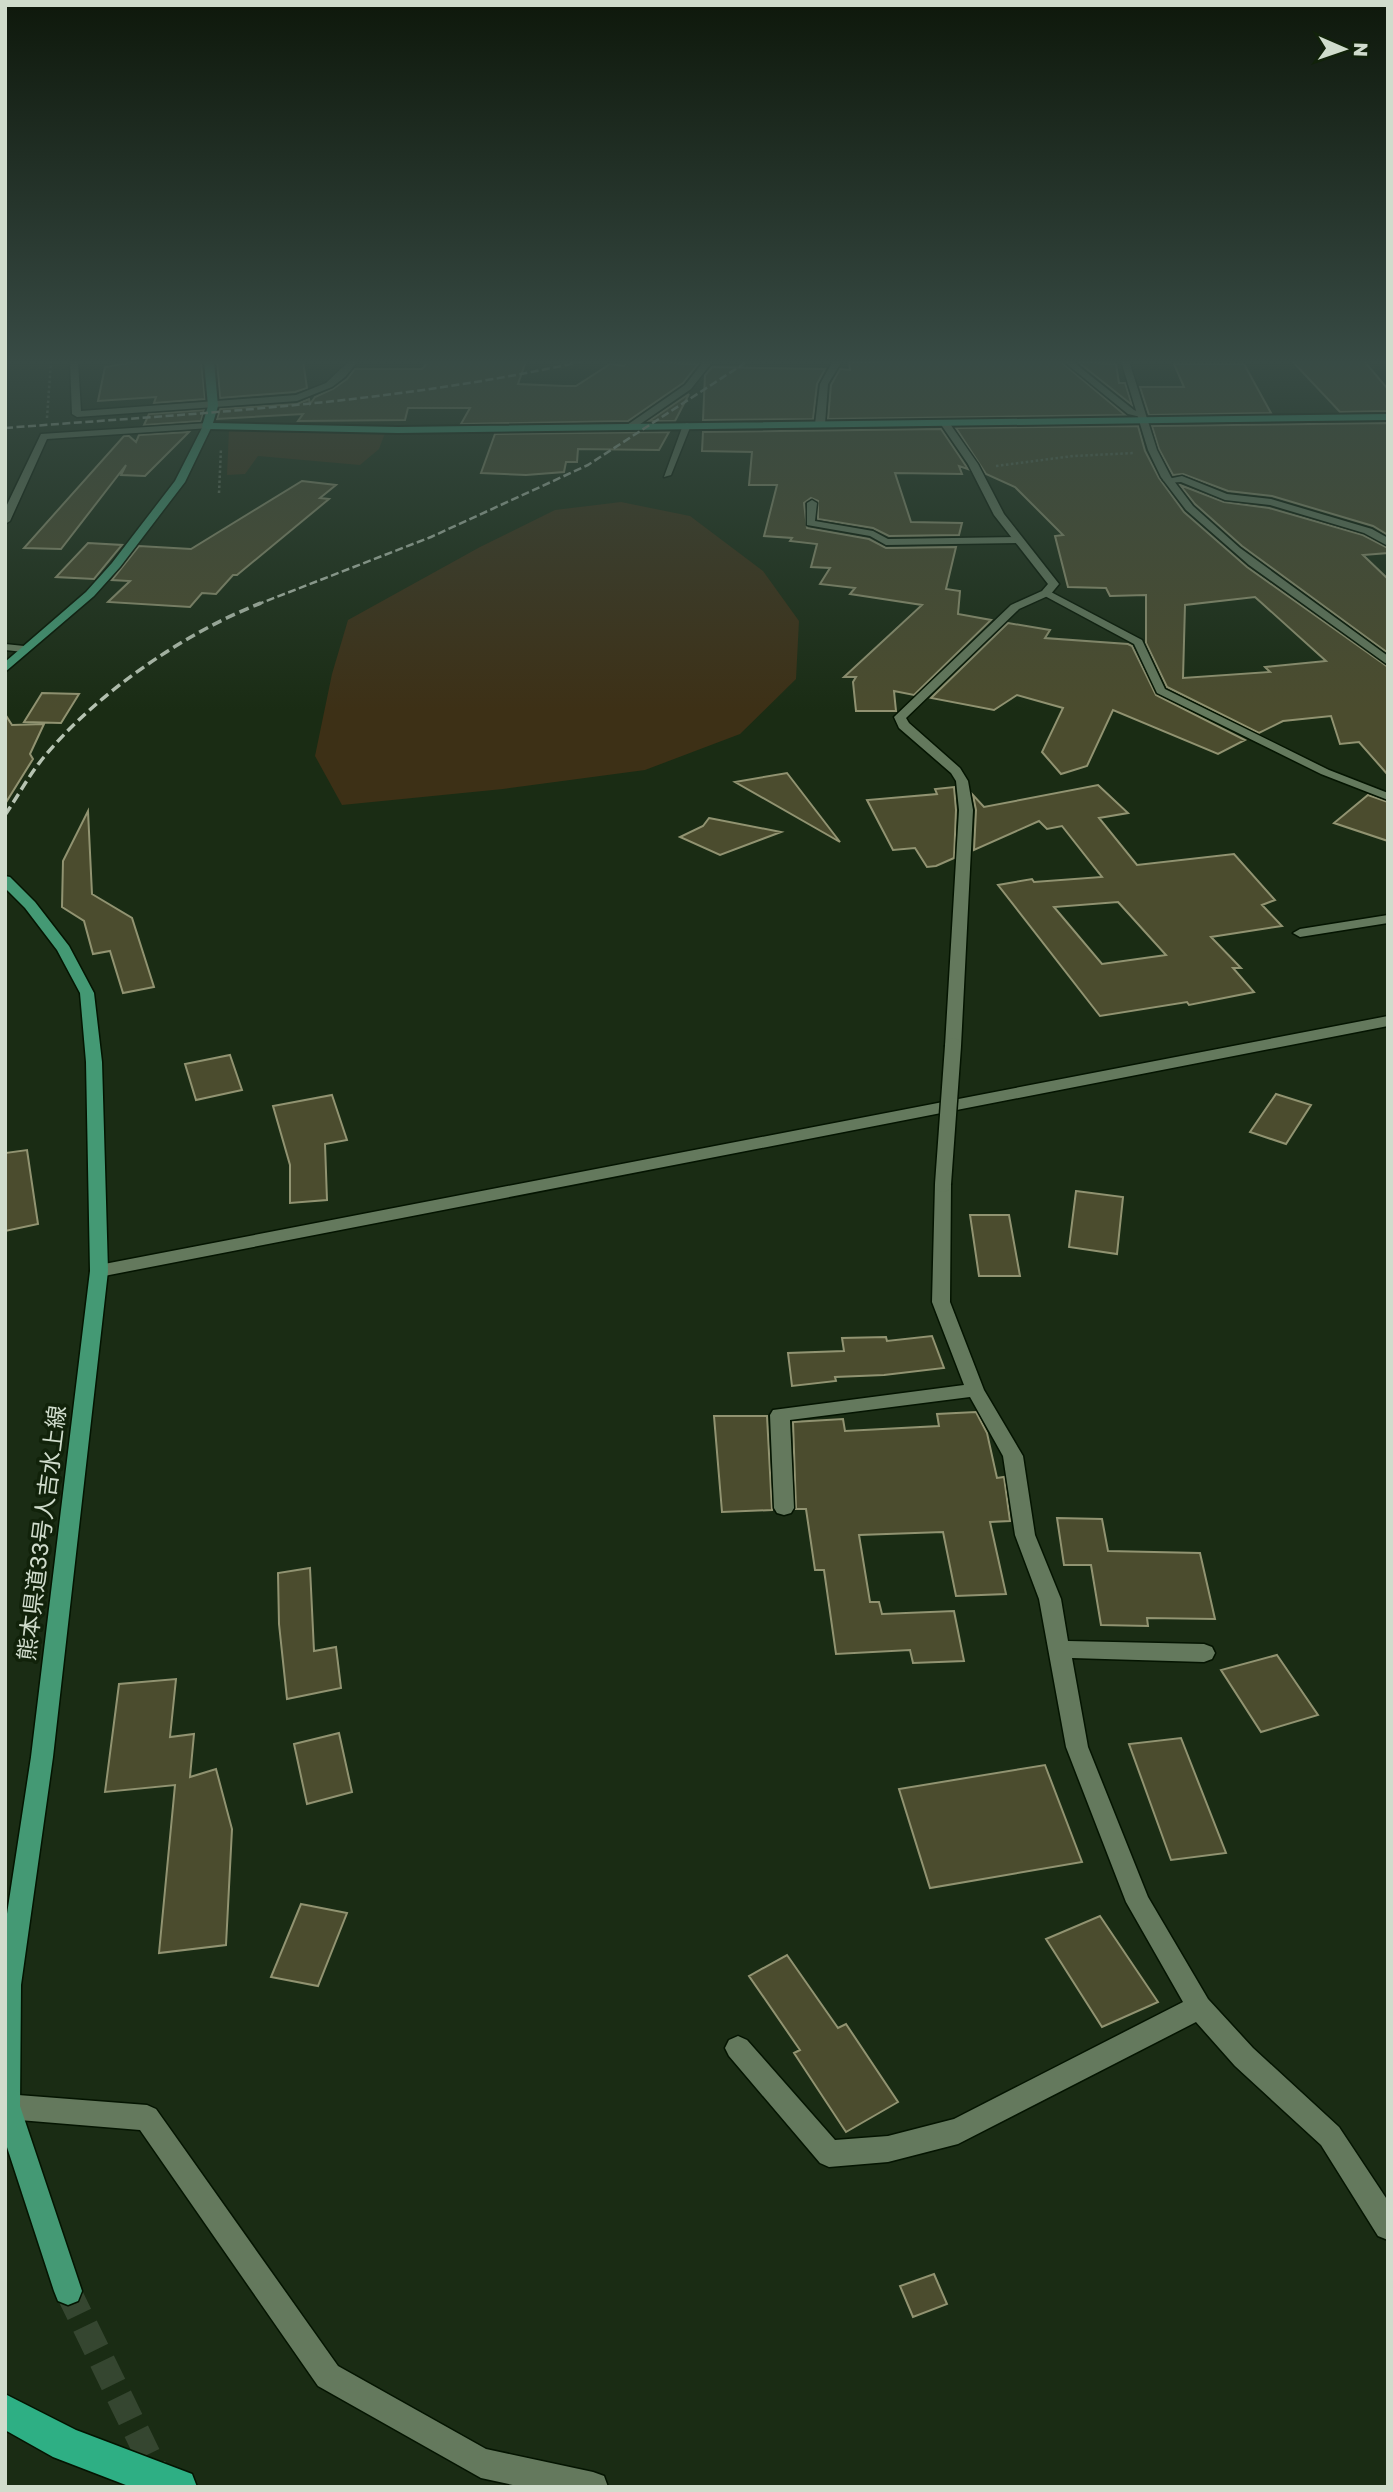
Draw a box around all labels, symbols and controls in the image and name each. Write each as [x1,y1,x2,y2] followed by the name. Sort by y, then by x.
[1309,14,1379,84] north arrow
[1350,42,1373,57] text: N
[11,1404,71,1662] street label: 熊本県道33号人吉水上線

